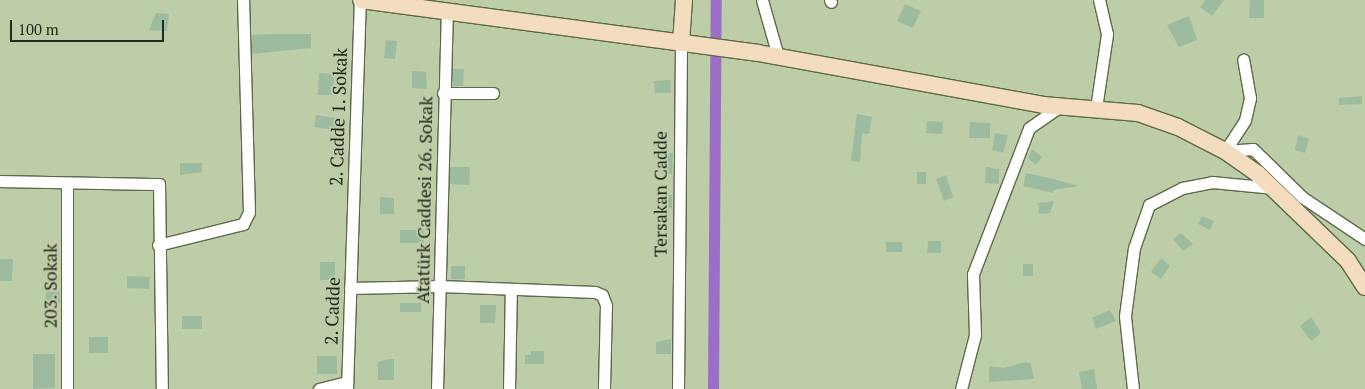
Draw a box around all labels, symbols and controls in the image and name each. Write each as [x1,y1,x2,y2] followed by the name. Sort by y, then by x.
[12,10,166,42] scale bar
[18,19,59,39] text: 100 m
[325,47,351,187] street label: 2. Cadde 1. Sokak
[411,96,437,304] street label: Atatürk Caddesi 26. Sokak
[649,131,671,257] street label: Tersakan Cadde
[39,243,61,329] street label: 203. Sokak
[320,276,344,346] street label: 2. Cadde

